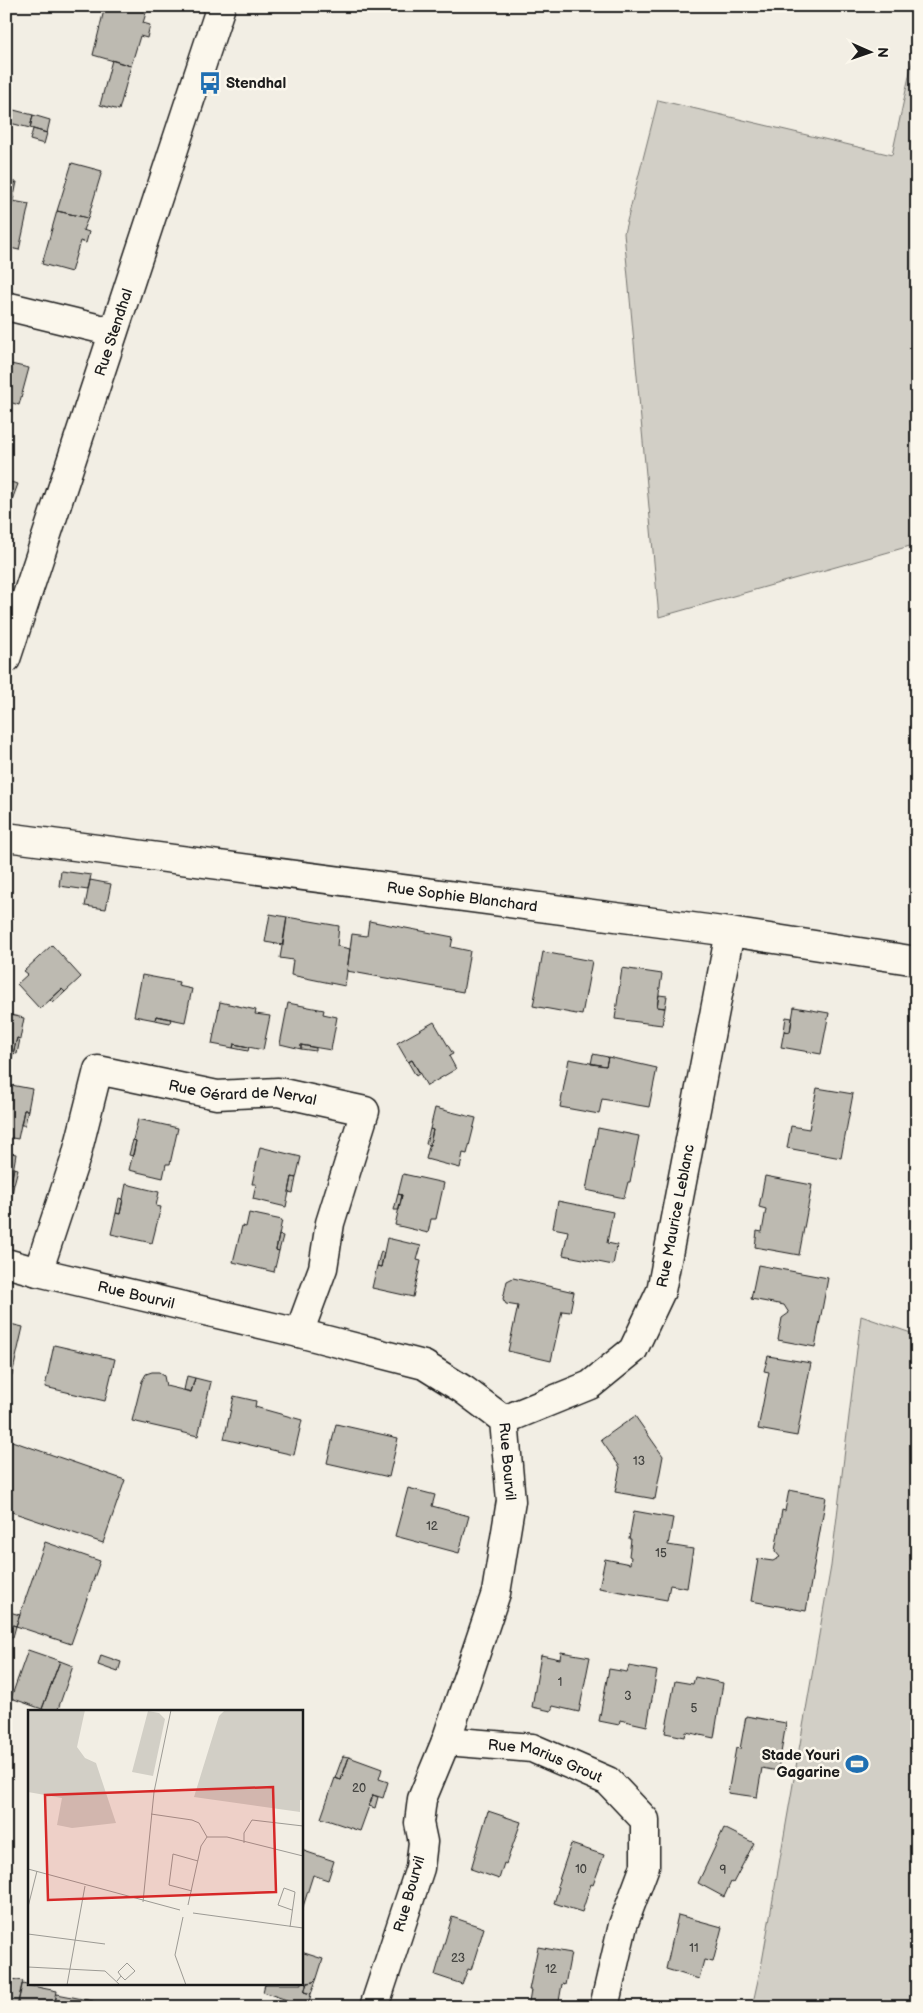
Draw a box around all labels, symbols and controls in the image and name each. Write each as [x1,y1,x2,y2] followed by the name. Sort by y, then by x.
[846,28,896,78] north arrow
[874,47,891,58] text: N
[197,70,223,96] bus stop icon: Stendhal
[226,74,286,93] place label: Stendhal
[91,286,137,379] street label: Rue Stendhal
[386,878,539,917] street label: Rue Sophie Blanchard
[167,1076,318,1110] street label: Rue Gérard de Nerval
[653,1143,699,1289] street label: Rue Maurice Leblanc
[96,1277,176,1314] street label: Rue Bourvil
[494,1421,520,1501] street label: Rue Bourvil
[633,1454,645,1469] house number: 13
[426,1519,438,1534] house number: 12
[655,1546,667,1561] house number: 15
[558,1675,562,1690] house number: 1
[624,1689,632,1704] house number: 3
[691,1701,698,1716] house number: 5
[28,1710,302,1986] inset map
[487,1735,605,1787] street label: Rue Marius Grout
[762,1746,840,1782] place label: Stade Youri Gagarine
[844,1751,870,1777] sports icon: Stade Youri Gagarine
[352,1781,366,1796] house number: 20
[390,1854,429,1934] street label: Rue Bourvil
[575,1862,587,1877] house number: 10
[720,1863,727,1878] house number: 9
[689,1941,699,1956] house number: 11
[451,1951,465,1966] house number: 23
[545,1962,557,1977] house number: 12

